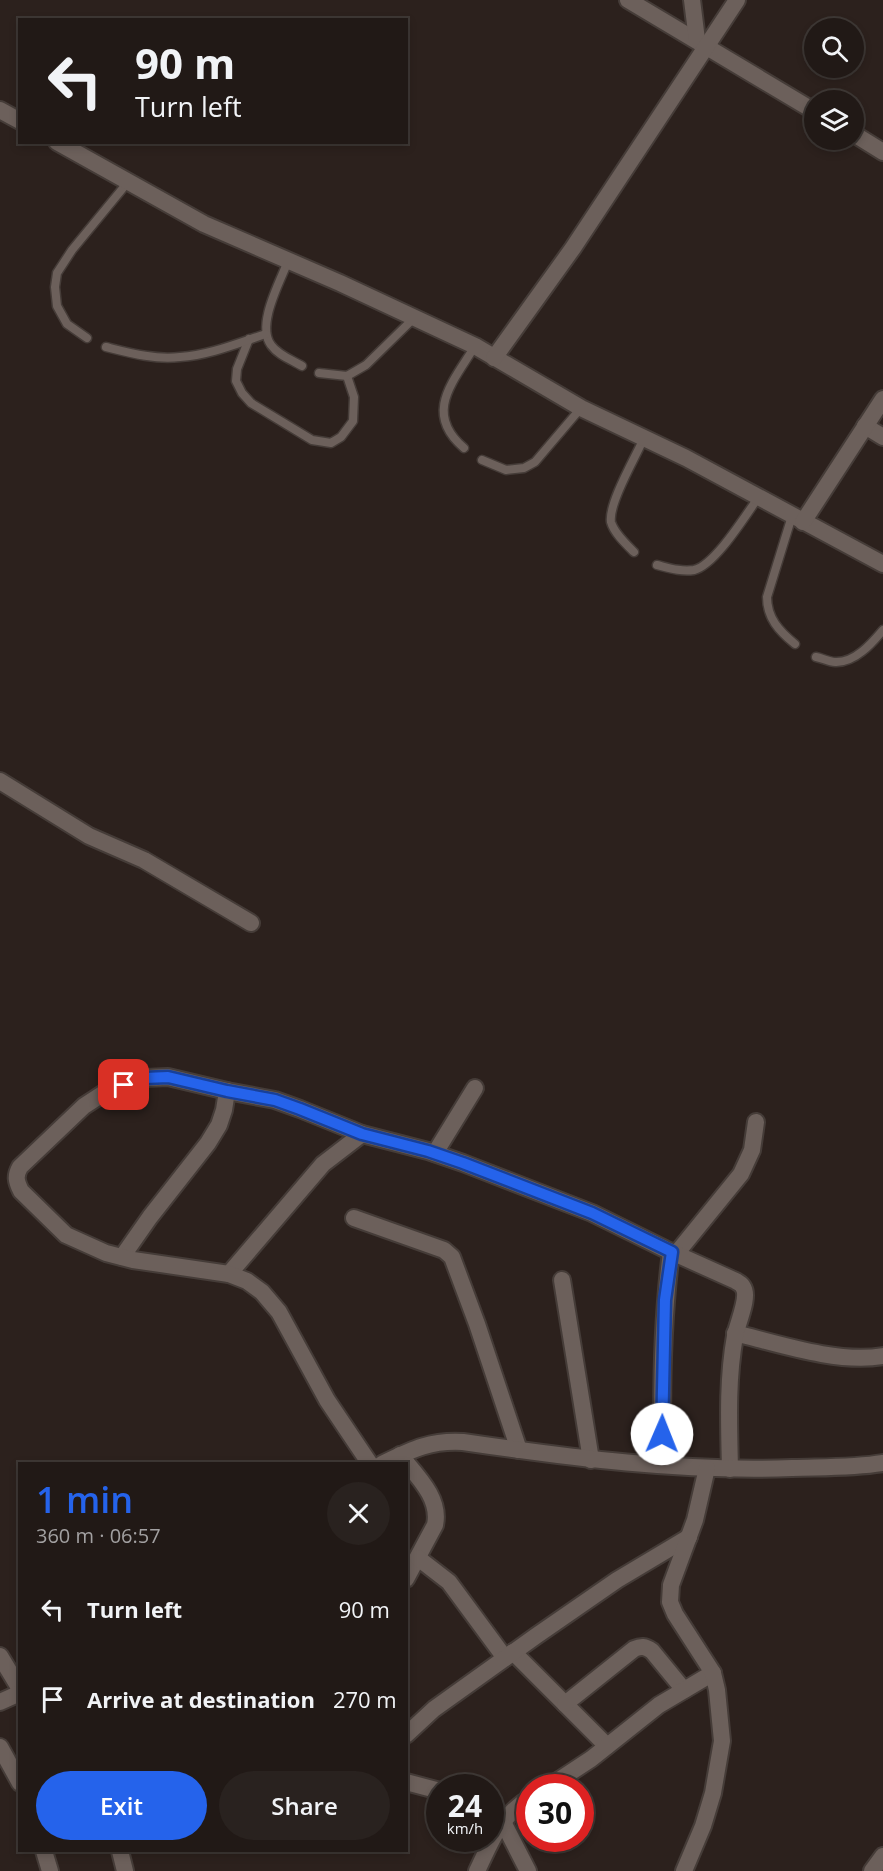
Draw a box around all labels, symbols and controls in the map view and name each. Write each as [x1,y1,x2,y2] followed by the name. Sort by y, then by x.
[804,18,864,150] map controls
[804,18,864,78] button: search
[135,34,235,91] text: 90 m
[36,42,114,120] icon: left
[135,88,242,125] text: Turn left
[804,90,864,150] button: layers
[98,1059,149,1110] pin
[107,1068,140,1101] icon: arrive
[630,1402,694,1466] position arrow
[36,1475,133,1524] text: 1 min
[327,1482,390,1545] button: close
[36,1522,161,1549] text: 360 m · 06:57
[36,1593,69,1626] icon: left
[87,1594,182,1624] text: Turn left
[339,1594,390,1624] text: 90 m
[36,1683,69,1716] icon: arrive
[87,1684,315,1714] text: Arrive at destination
[333,1684,397,1714] text: 270 m
[36,1771,207,1840] button: Exit
[219,1771,390,1840] button: Share
[516,1774,594,1852] speed limit sign: 30
[448,1785,482,1826] text: 24
[447,1818,483,1838] text: km/h

